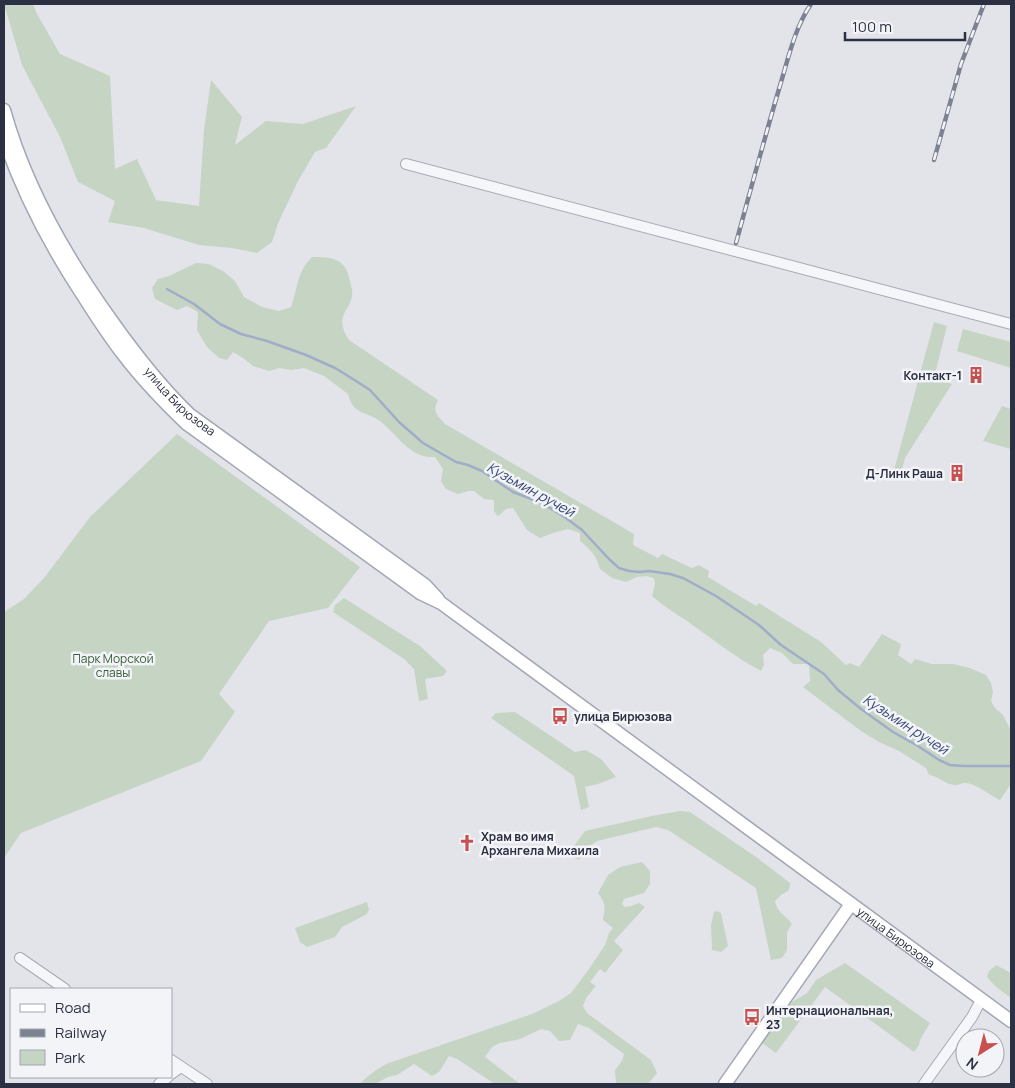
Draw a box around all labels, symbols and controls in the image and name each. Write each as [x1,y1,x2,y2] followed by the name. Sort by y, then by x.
[845,10,965,42] scale bar
[852,16,892,37] text: 100 m
[141,363,219,439] street label: улица Бирюзова
[966,365,986,385] building icon: Контакт-1
[904,367,962,384] place label: Контакт-1
[484,457,579,521] water label: Кузьмин ручей
[947,463,967,483] building icon: Д-Линк Раша
[866,465,943,482] place label: Д-Линк Раша
[72,650,154,681] park label: Парк Морской славы
[860,689,953,759] water label: Кузьмин ручей
[550,706,570,726] bus stop icon: улица Бирюзова
[574,708,672,725] place label: улица Бирюзова
[481,828,599,859] place label: Храм во имя Архангела Михаила
[457,833,477,853] church icon: Храм во имя Архангела Михаила
[854,902,939,971] street label: улица Бирюзова
[10,988,172,1078] legend
[55,997,91,1018] text: Road
[766,1002,893,1033] place label: Интернациональная, 23
[742,1007,762,1027] bus stop icon: Интернациональная, 23
[55,1022,107,1043] text: Railway
[955,1028,1005,1078] north arrow
[55,1047,85,1068] text: Park
[962,1053,982,1075] text: N

